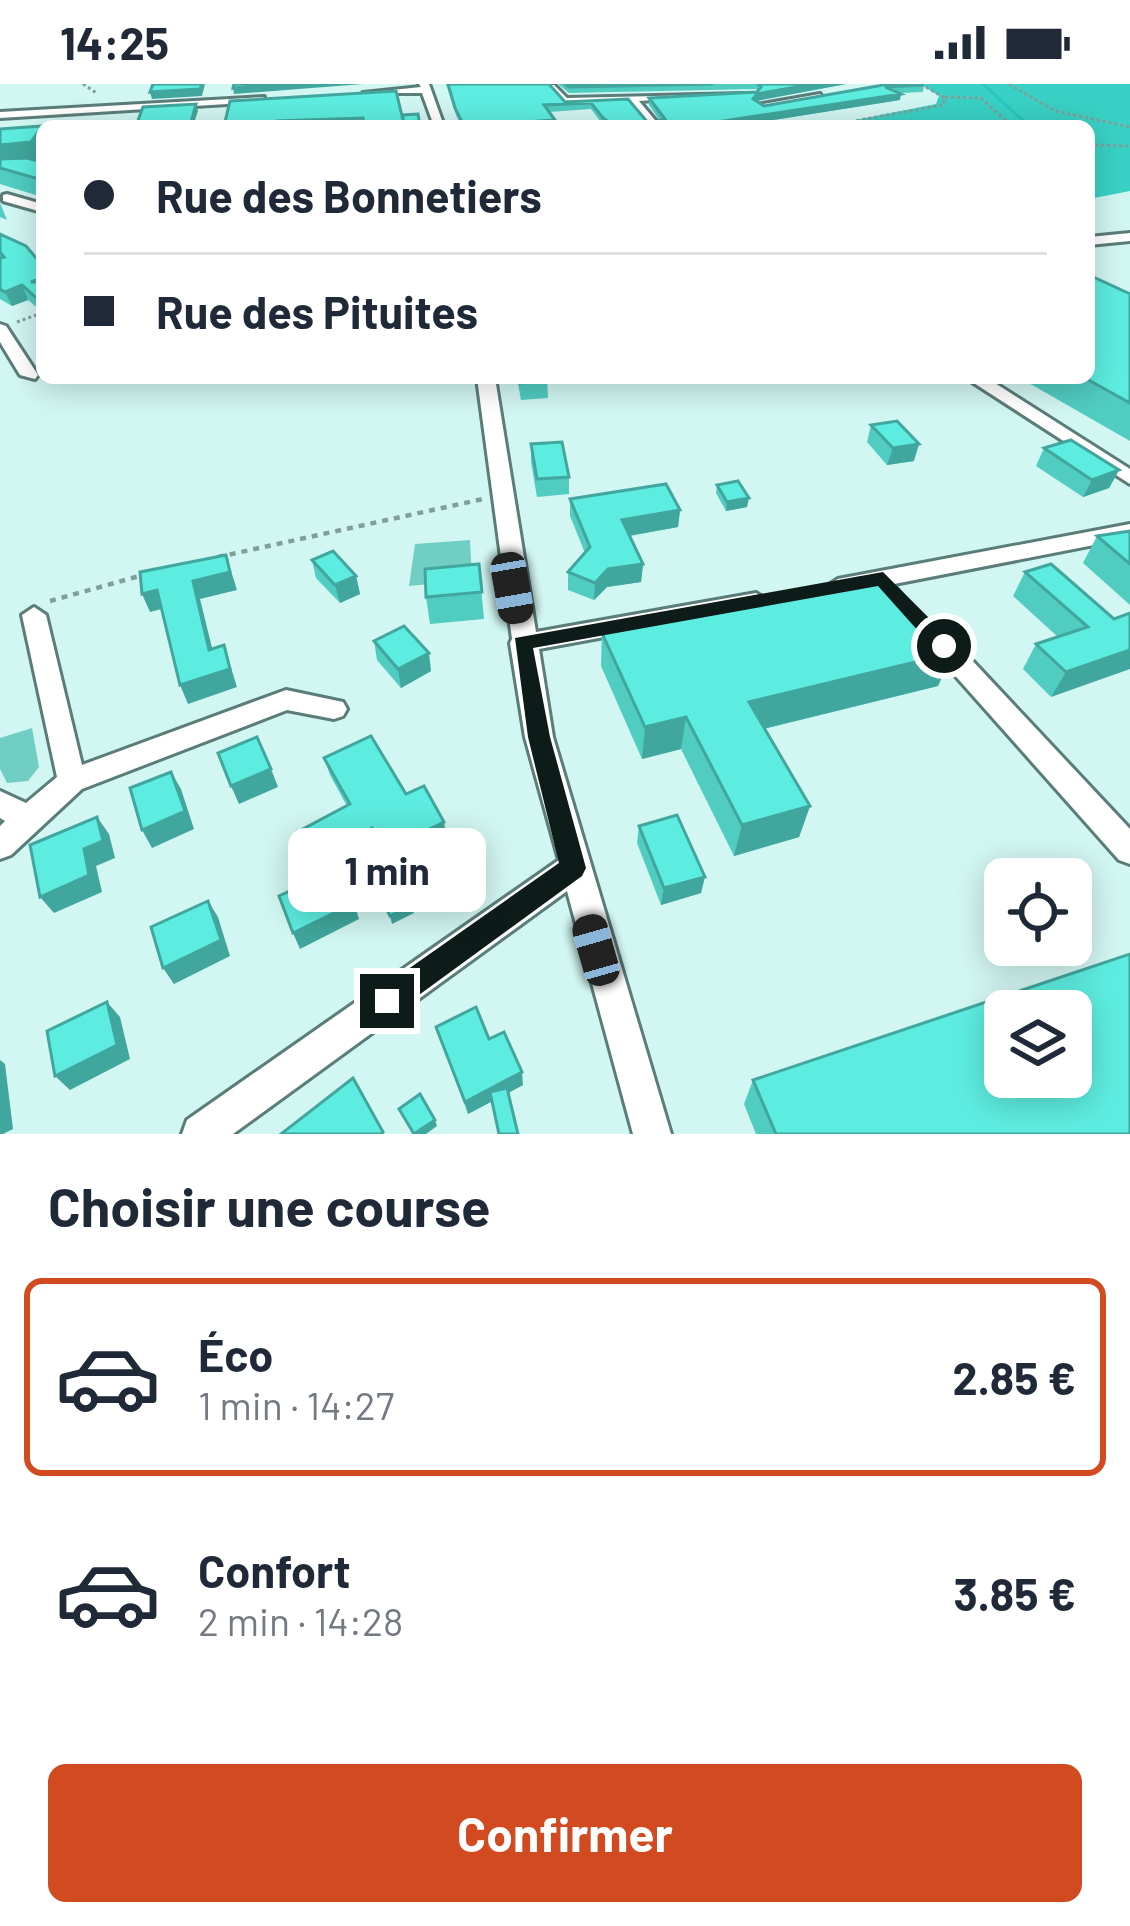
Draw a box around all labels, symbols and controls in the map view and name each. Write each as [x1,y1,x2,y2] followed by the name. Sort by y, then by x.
[60,15,169,69] text: 14:25
[156,168,542,222] text: Rue des Bonnetiers
[156,284,478,338] text: Rue des Pituites
[488,549,536,627] car
[917,619,971,673] route start
[288,827,486,911] callout: 1 min
[344,846,430,893] text: 1 min
[984,858,1092,1098] map controls
[984,858,1092,966] button: locate
[569,910,623,990] car
[360,974,414,1028] route end
[984,990,1092,1098] button: layers
[48,1173,491,1238] text: Choisir une course
[54,1323,162,1431] icon: car
[198,1327,273,1381] text: Éco
[953,1350,1076,1404] text: 2.85 €
[198,1381,394,1428] text: 1 min · 14:27
[54,1539,162,1647] icon: car
[198,1543,351,1597] text: Confort
[953,1566,1076,1620] text: 3.85 €
[198,1597,403,1644] text: 2 min · 14:28
[48,1764,1082,1902] button: Confirmer

